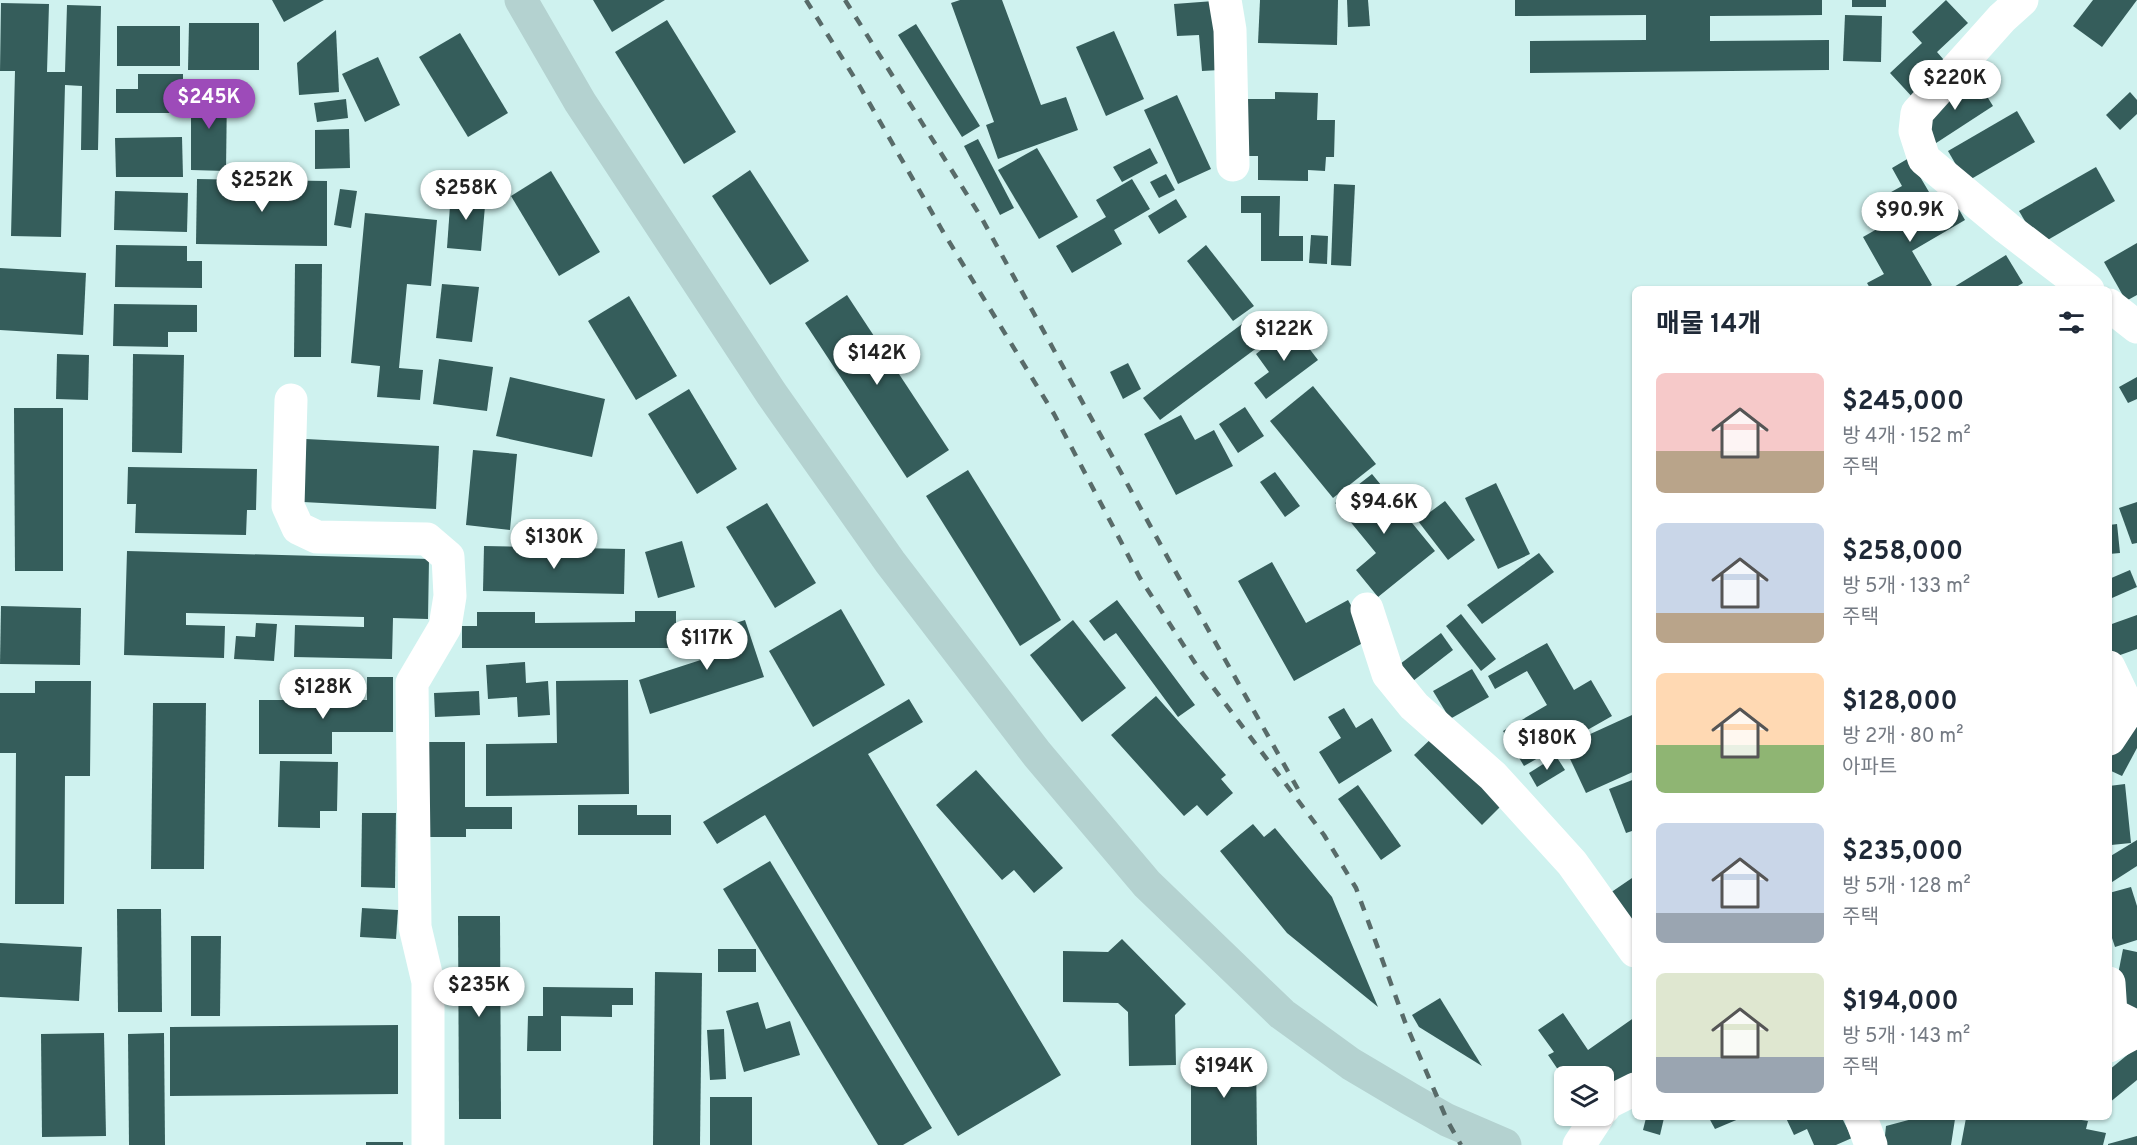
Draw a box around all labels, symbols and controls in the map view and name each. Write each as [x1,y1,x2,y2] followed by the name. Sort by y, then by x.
[1913,60,1997,111] pin: $220K
[1923,66,1987,92] text: $220K
[167,79,251,130] pin: $245K
[177,85,241,111] text: $245K
[220,162,304,213] pin: $252K
[231,168,293,194] text: $252K
[424,170,508,221] pin: $258K
[434,176,498,202] text: $258K
[1861,192,1959,243] pin: $90.9K
[1876,198,1944,224] text: $90.9K
[2055,306,2088,339] icon: filters
[1656,309,1761,342] text: 매물 14개
[1242,311,1326,362] pin: $122K
[1255,317,1313,343] text: $122K
[835,335,919,386] pin: $142K
[847,341,907,367] text: $142K
[1842,386,1964,419] text: $245,000
[1704,397,1776,469] icon: home
[1842,424,1971,450] text: 방 4개 · 152 m²
[1842,455,1879,481] text: 주택
[1335,484,1433,535] pin: $94.6K
[1350,490,1418,516] text: $94.6K
[512,519,596,570] pin: $130K
[524,525,584,551] text: $130K
[1842,536,1963,569] text: $258,000
[1704,547,1776,619] icon: home
[1842,574,1970,600] text: 방 5개 · 133 m²
[1842,605,1879,631] text: 주택
[665,620,749,671] pin: $117K
[681,626,733,652] text: $117K
[281,669,365,720] pin: $128K
[294,675,352,701] text: $128K
[1842,686,1958,719] text: $128,000
[1704,697,1776,769] icon: home
[1505,720,1589,771] pin: $180K
[1842,724,1963,750] text: 방 2개 · 80 m²
[1517,726,1577,752] text: $180K
[1842,755,1897,781] text: 아파트
[1842,836,1963,869] text: $235,000
[1704,847,1776,919] icon: home
[1842,874,1971,900] text: 방 5개 · 128 m²
[1842,905,1879,931] text: 주택
[437,967,521,1018] pin: $235K
[448,973,510,999] text: $235K
[1842,986,1959,1019] text: $194,000
[1704,997,1776,1069] icon: home
[1842,1024,1970,1050] text: 방 5개 · 143 m²
[1182,1048,1266,1099] pin: $194K
[1194,1054,1254,1080] text: $194K
[1842,1055,1879,1081] text: 주택
[1554,1066,1614,1126] map controls
[1554,1066,1614,1126] button: layers

